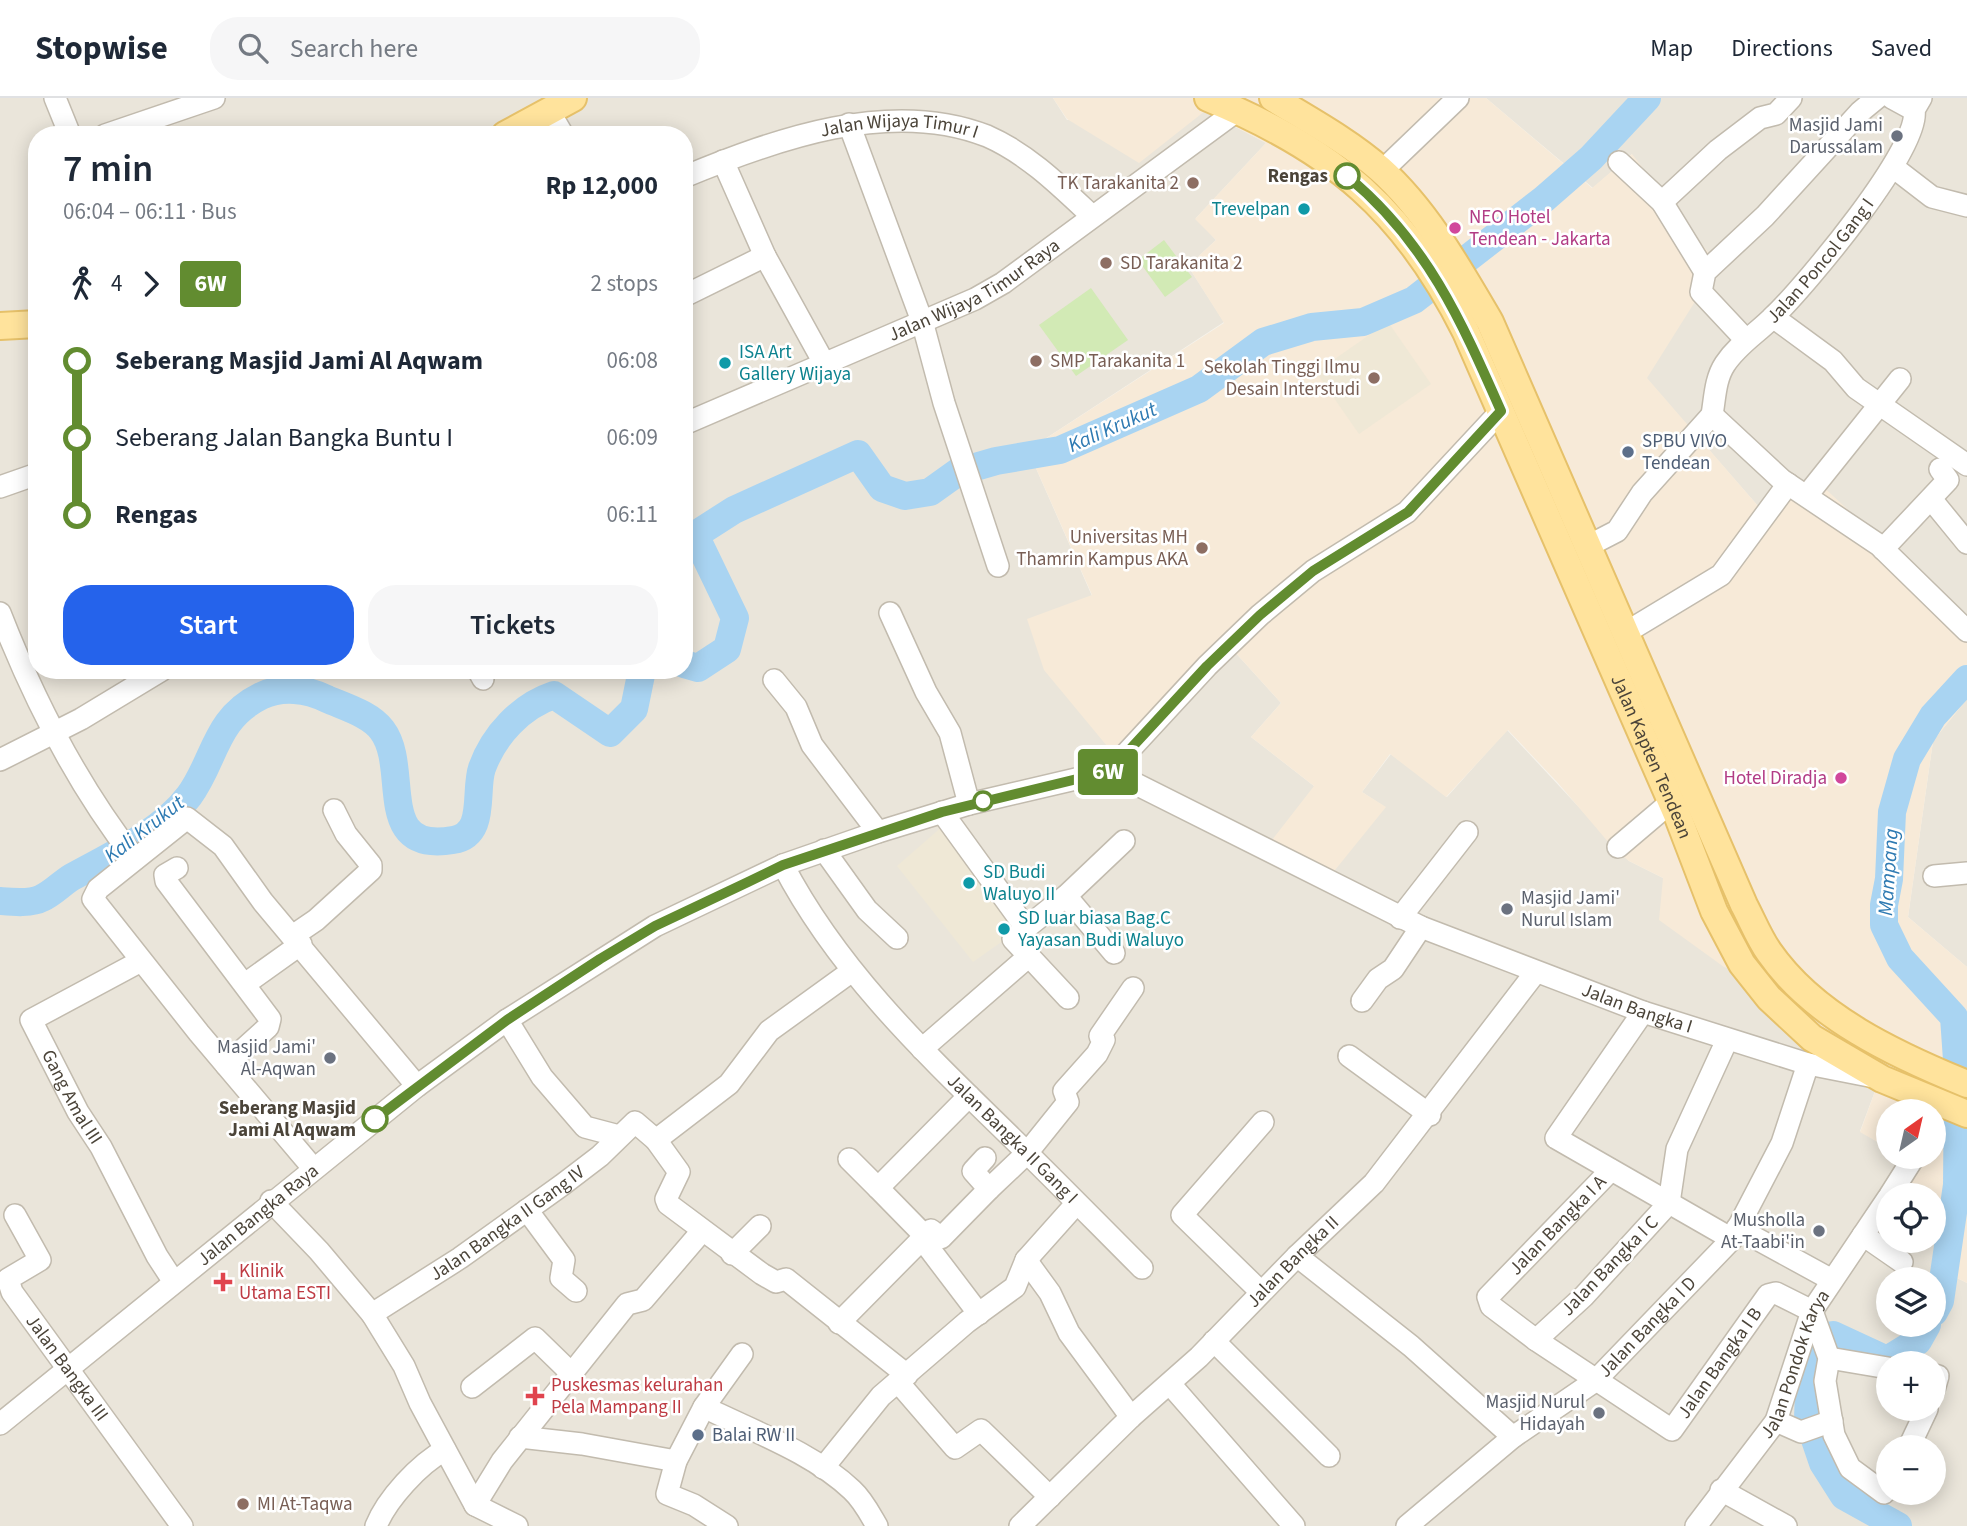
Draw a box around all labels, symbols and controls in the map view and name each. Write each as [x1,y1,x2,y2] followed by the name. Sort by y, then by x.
[210,17,700,80] search box
[35,25,168,72] text: Stopwise
[234,29,272,67] icon: search
[290,30,418,67] text: Search here
[1650,31,1693,66] text: Map
[1731,31,1833,66] text: Directions
[1871,31,1932,66] text: Saved
[818,107,982,146] street label: Jalan Wijaya Timur I
[1789,112,1883,161] place label: Masjid Jami Darussalam
[1889,128,1905,144] marker: Masjid Jami Darussalam
[63,142,153,196] text: 7 min
[1268,163,1328,190] place label: Rengas
[1334,163,1360,189] marker: Rengas
[546,167,658,204] text: Rp 12,000
[1057,170,1179,197] place label: TK Tarakanita 2
[1185,175,1201,191] marker: TK Tarakanita 2
[1760,193,1881,330] street label: Jalan Poncol Gang I
[63,195,237,228] text: 06:04 – 06:11 · Bus
[1211,196,1290,223] place label: Trevelpan
[1296,201,1312,217] marker: Trevelpan
[1469,204,1611,253] place label: NEO Hotel Tendean - Jakarta
[1447,220,1463,236] marker: NEO Hotel Tendean - Jakarta
[884,232,1065,348] street label: Jalan Wijaya Timur Raya
[1120,250,1242,277] place label: SD Tarakanita 2
[1098,255,1114,271] marker: SD Tarakanita 2
[63,265,101,303] icon: walk
[132,265,170,303] icon: forward
[194,266,227,301] text: 6W
[111,267,122,300] text: 4
[591,267,658,300] text: 2 stops
[739,339,851,388] place label: ISA Art Gallery Wijaya
[115,342,483,379] text: Seberang Masjid Jami Al Aqwam
[607,344,658,377] text: 06:08
[1050,348,1185,375] place label: SMP Tarakanita 1
[1028,353,1044,369] marker: SMP Tarakanita 1
[1204,354,1360,403] place label: Sekolah Tinggi Ilmu Desain Interstudi
[717,355,733,371] marker: ISA Art Gallery Wijaya
[1366,370,1382,386] marker: Sekolah Tinggi Ilmu Desain Interstudi
[1063,394,1162,460] water label: Kali Krukut
[115,419,453,456] text: Seberang Jalan Bangka Buntu I
[607,421,658,454] text: 06:09
[1642,428,1727,477] place label: SPBU VIVO Tendean
[1620,444,1636,460] marker: SPBU VIVO Tendean
[115,496,198,533] text: Rengas
[607,498,658,531] text: 06:11
[1016,524,1189,573] place label: Universitas MH Thamrin Kampus AKA
[1194,540,1210,556] marker: Universitas MH Thamrin Kampus AKA
[63,585,354,665] button: Start
[368,585,658,665] button: Tickets
[1604,670,1699,843] street label: Jalan Kapten Tendean
[1076,749,1140,795] line badge: 6W
[1092,754,1124,789] text: 6W
[1724,765,1827,792] place label: Hotel Diradja
[1833,770,1849,786] marker: Hotel Diradja
[98,787,191,870] water label: Kali Krukut
[973,791,993,811] unlabelled marker
[1870,827,1906,917] water label: Mampang
[983,859,1055,908] place label: SD Budi Waluyo II
[961,875,977,891] marker: SD Budi Waluyo II
[1521,885,1620,934] place label: Masjid Jami' Nurul Islam
[1499,901,1515,917] marker: Masjid Jami' Nurul Islam
[1017,905,1184,954] place label: SD luar biasa Bag.C Yayasan Budi Waluyo
[996,921,1012,937] marker: SD luar biasa Bag.C Yayasan Budi Waluyo
[1578,976,1696,1040] street label: Jalan Bangka I
[217,1034,316,1083] place label: Masjid Jami' Al-Aqwan
[35,1045,109,1150] street label: Gang Amal III
[322,1050,338,1066] marker: Masjid Jami' Al-Aqwan
[941,1068,1084,1210] street label: Jalan Bangka II Gang I
[219,1095,356,1144] place label: Seberang Masjid Jami Al Aqwam
[1876,1099,1946,1169] north arrow
[1876,1099,1946,1505] map controls
[362,1106,388,1132] marker: Seberang Masjid Jami Al Aqwam
[191,1158,324,1272] street label: Jalan Bangka Raya
[424,1159,591,1287] street label: Jalan Bangka II Gang IV
[1503,1169,1613,1281] street label: Jalan Bangka I A
[1876,1183,1946,1253] button: locate
[1721,1207,1805,1256] place label: Musholla At-Taabi'in
[1240,1209,1345,1314] street label: Jalan Bangka II
[1555,1210,1665,1322] street label: Jalan Bangka I C
[1811,1223,1827,1239] marker: Musholla At-Taabi'in
[239,1258,331,1307] place label: Klinik Utama ESTI
[1876,1267,1946,1337] button: layers
[1592,1270,1703,1383] street label: Jalan Bangka I D
[213,1272,233,1292] marker: Klinik Utama ESTI
[1754,1284,1836,1444] street label: Jalan Pondok Karya
[1671,1302,1769,1424] street label: Jalan Bangka I B
[19,1309,115,1427] street label: Jalan Bangka III
[1876,1351,1946,1421] button: +
[551,1372,723,1421] place label: Puskesmas kelurahan Pela Mampang II
[525,1386,545,1406] marker: Puskesmas kelurahan Pela Mampang II
[1486,1389,1585,1438] place label: Masjid Nurul Hidayah
[1591,1405,1607,1421] marker: Masjid Nurul Hidayah
[712,1422,795,1449] place label: Balai RW II
[690,1427,706,1443] marker: Balai RW II
[1876,1435,1946,1505] button: −
[257,1491,353,1518] place label: MI At-Taqwa
[235,1496,251,1512] marker: MI At-Taqwa

